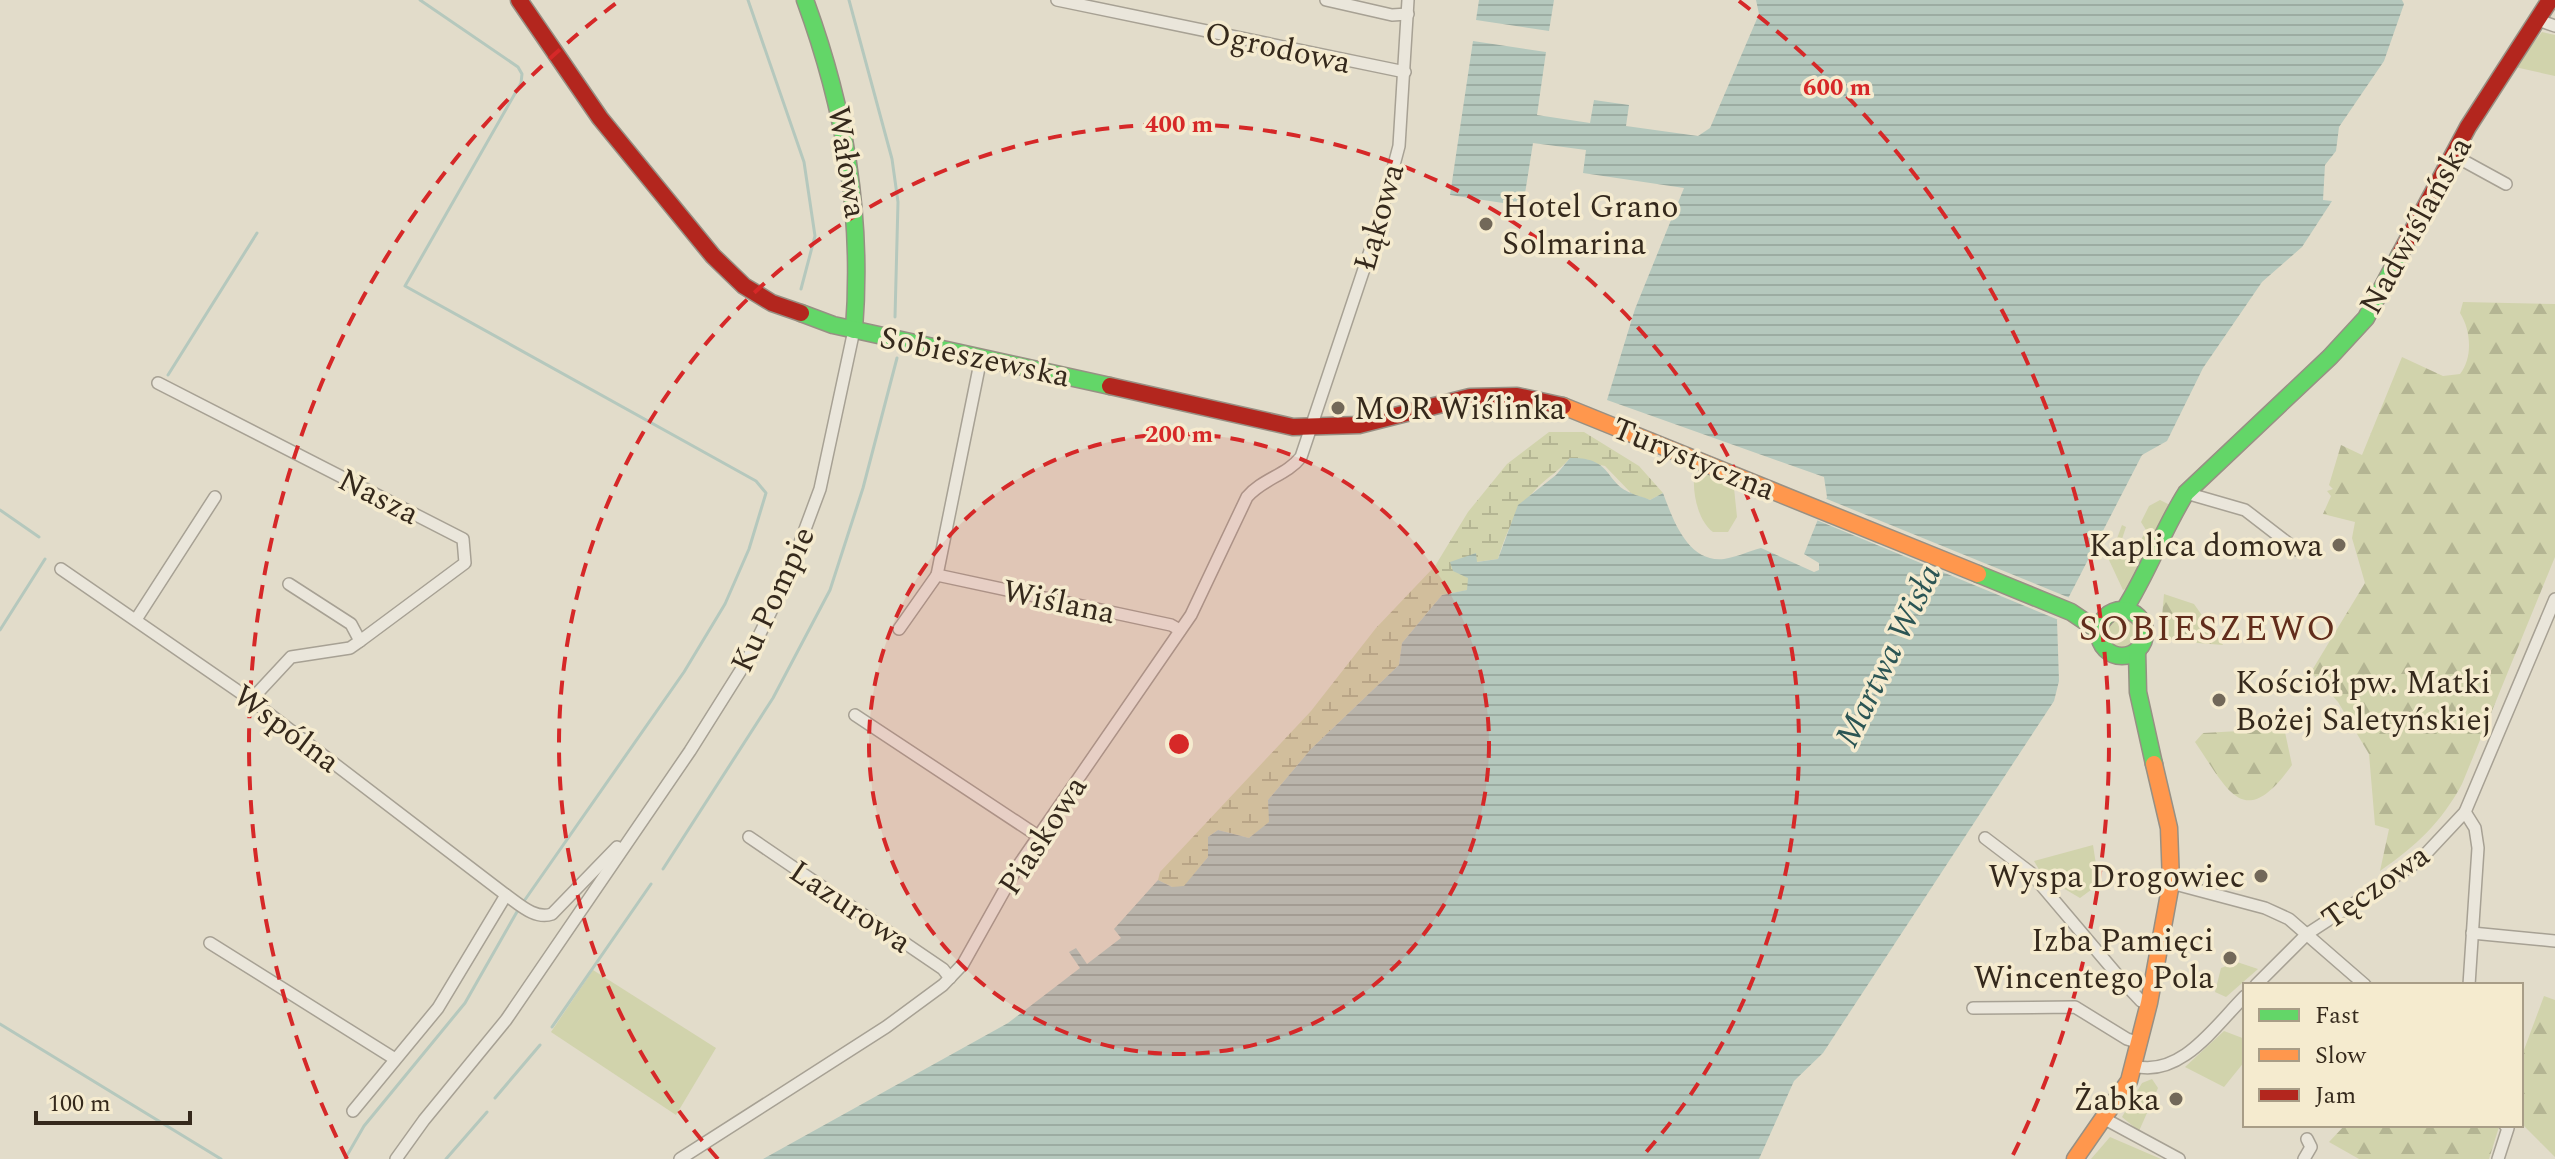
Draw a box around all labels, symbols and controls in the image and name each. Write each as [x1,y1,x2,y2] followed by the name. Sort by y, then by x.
[1200,9,1356,88] street label: Ogrodowa
[1803,70,1871,106] text: 600 m
[814,103,880,222] street label: Wałowa
[1145,107,1213,143] text: 400 m
[2347,127,2486,324] street label: Nadwiślańska
[1341,157,1418,277] street label: Łąkowa
[1502,183,1679,269] place label: Hotel Grano Solmarina
[1477,215,1495,233] marker: Hotel Grano Solmarina
[875,313,1075,402] street label: Sobieszewska
[1354,385,1566,434] place label: MOR Wiślinka
[1329,399,1347,417] marker: MOR Wiślinka
[1604,404,1783,515] street label: Turystyczna
[1145,417,1213,453] text: 200 m
[329,456,428,539] street label: Nasza
[718,518,829,681] street label: Ku Pompie
[2089,522,2323,571] place label: Kaplica domowa
[2330,536,2348,554] marker: Kaplica domowa
[1822,555,1956,756] water label: Martwa Wisła
[998,567,1120,638] street label: Wiślana
[2079,602,2337,657] district label: SOBIESZEWO
[2235,659,2492,745] place label: Kościół pw. Matki Bożej Saletyńskiej
[222,673,350,786] street label: Wspólna
[2210,691,2228,709] marker: Kościół pw. Matki Bożej Saletyńskiej
[1165,730,1193,758] centre of rings
[986,766,1101,905] street label: Piaskowa
[2311,832,2441,943] street label: Tęczowa
[779,848,922,967] street label: Lazurowa
[1988,853,2245,902] place label: Wyspa Drogowiec
[2252,867,2270,885] marker: Wyspa Drogowiec
[1973,917,2214,1003] place label: Izba Pamięci Wincentego Pola
[2221,949,2239,967] marker: Izba Pamięci Wincentego Pola
[2243,983,2523,1127] legend
[2315,998,2360,1034] text: Fast
[2315,1038,2367,1074] text: Slow
[36,1075,190,1125] scale bar
[2073,1076,2160,1125] place label: Żabka
[2315,1078,2356,1114] text: Jam
[48,1086,111,1122] text: 100 m
[2167,1090,2185,1108] marker: Żabka

